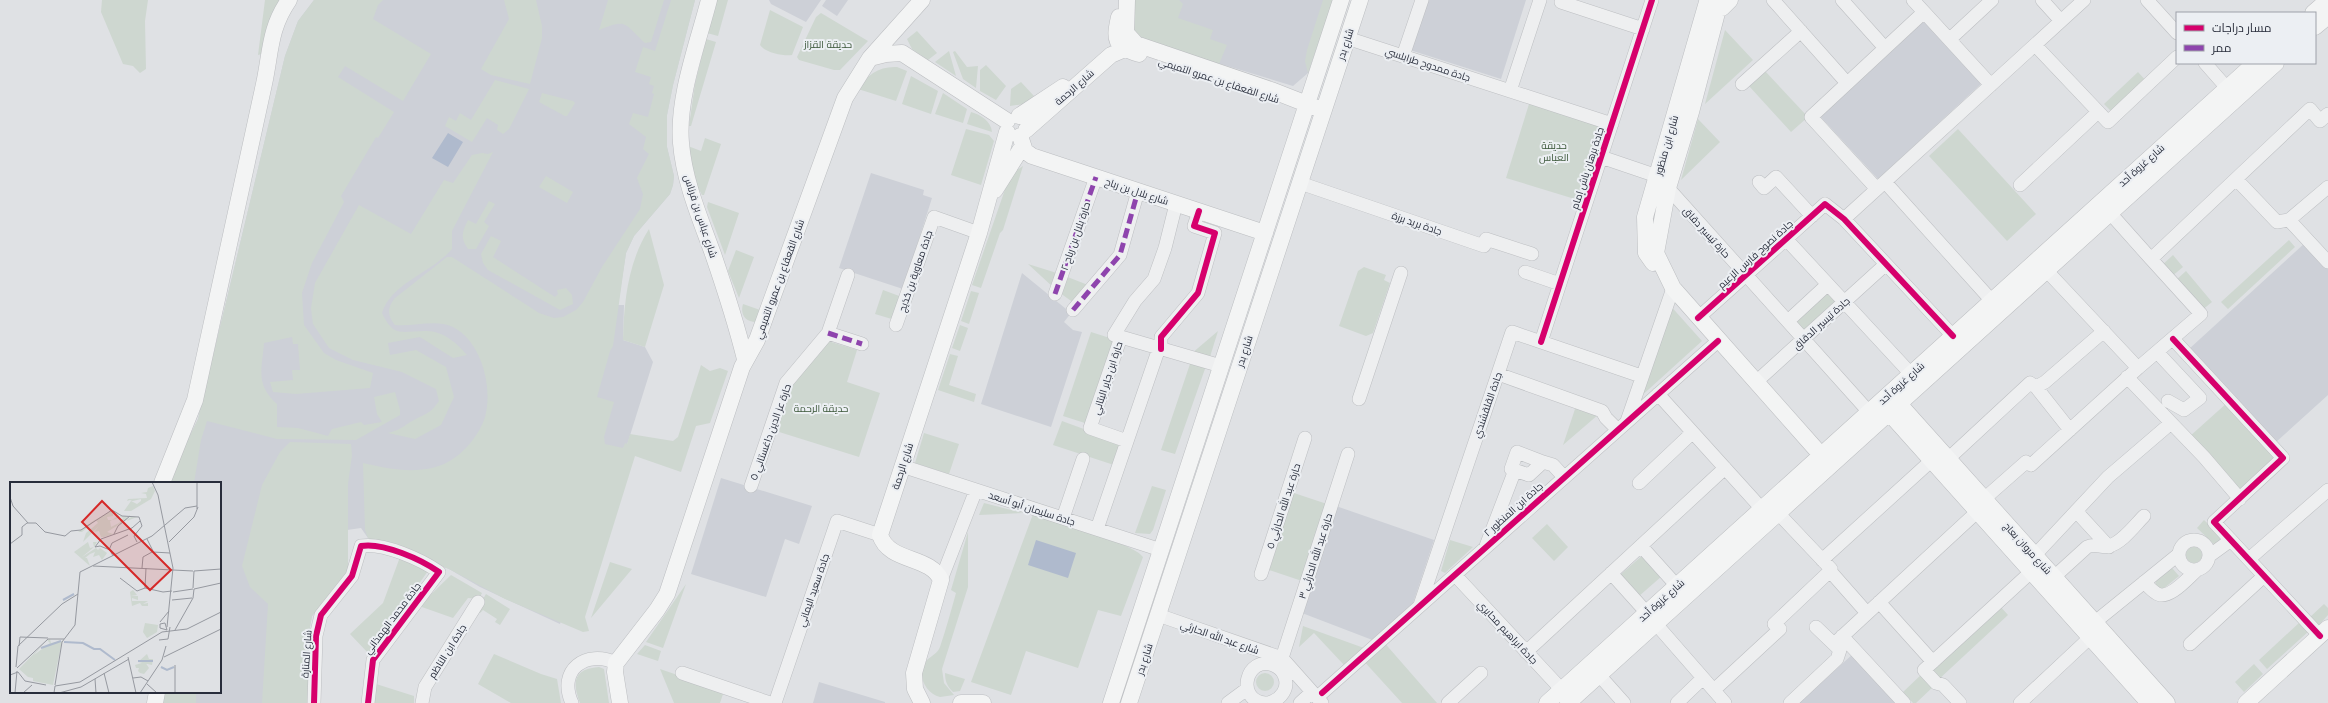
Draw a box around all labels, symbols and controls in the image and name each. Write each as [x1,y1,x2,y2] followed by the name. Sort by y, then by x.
[2176,12,2316,64] legend
[2212,21,2271,37] text: مسار دراجات
[1335,27,1358,63] street label: شارع بدر
[803,39,852,52] park label: حديقة القزاز
[2211,41,2231,57] text: ممر
[1383,45,1472,85] street label: جادة ممدوح طرابلسي
[1156,56,1281,107] street label: شارع القعقاع بن عمرو التميمي
[1053,67,1097,109] street label: شارع الرحمة
[1652,114,1682,178] street label: شارع ابن منظور
[1569,126,1608,211] street label: جادة برهان باش إمام
[1539,140,1569,165] park label: حديقة العباس
[2115,141,2168,190] street label: شارع غزوة أحد
[680,173,719,260] street label: شارع عباس بن فرناس
[1103,176,1170,209] street label: شارع بلال بن رباح
[1059,201,1094,272] street label: حارة بلال بن رباح ٢
[1680,205,1732,261] street label: حارة تيسير دقاق
[1390,210,1443,239] street label: جادة بريد برزة
[753,218,808,341] street label: شارع القعقاع بن عمرو التميمي
[1716,218,1796,292] street label: جادة نصوح فارس الزعيم
[896,229,936,314] street label: جادة معاوية بن حُدَيج
[1791,295,1853,353] street label: جادة تيسير الدقاق
[1234,334,1257,370] street label: شارع بدر
[1090,340,1126,417] street label: حارة ابن جابر البتاني
[1875,359,1928,408] street label: شارع غزوة أحد
[1471,371,1506,440] street label: جادة القلقشندي
[748,382,795,483] street label: حارة عز الدين داغستاني ٥
[794,403,848,416] park label: حديقة الرحمة
[890,442,917,491] street label: شارع الرحمة
[1263,461,1304,551] street label: حارة عبد الله الحارثي ٥
[1482,480,1546,540] street label: جادة ابن المنظور ٢
[10,482,221,693] inset map
[986,488,1077,530] street label: جادة سليمان أبو أسعد
[1295,511,1336,601] street label: حارة عبد الله الحارثي ٣
[2000,520,2054,578] street label: شارع مروان بعاج
[796,552,833,629] street label: جادة سعيد اليماني
[1635,576,1688,625] street label: شارع غزوة أحد
[362,580,424,657] street label: جادة محمد الهمذاني
[1474,598,1540,668] street label: جادة ابراهيم محايري
[1178,617,1261,658] street label: شارع عبد الله الحارثي
[426,622,470,681] street label: جادة ابن الناظم
[299,630,316,679] street label: شارع المنارة
[1134,642,1157,678] street label: شارع بدر

